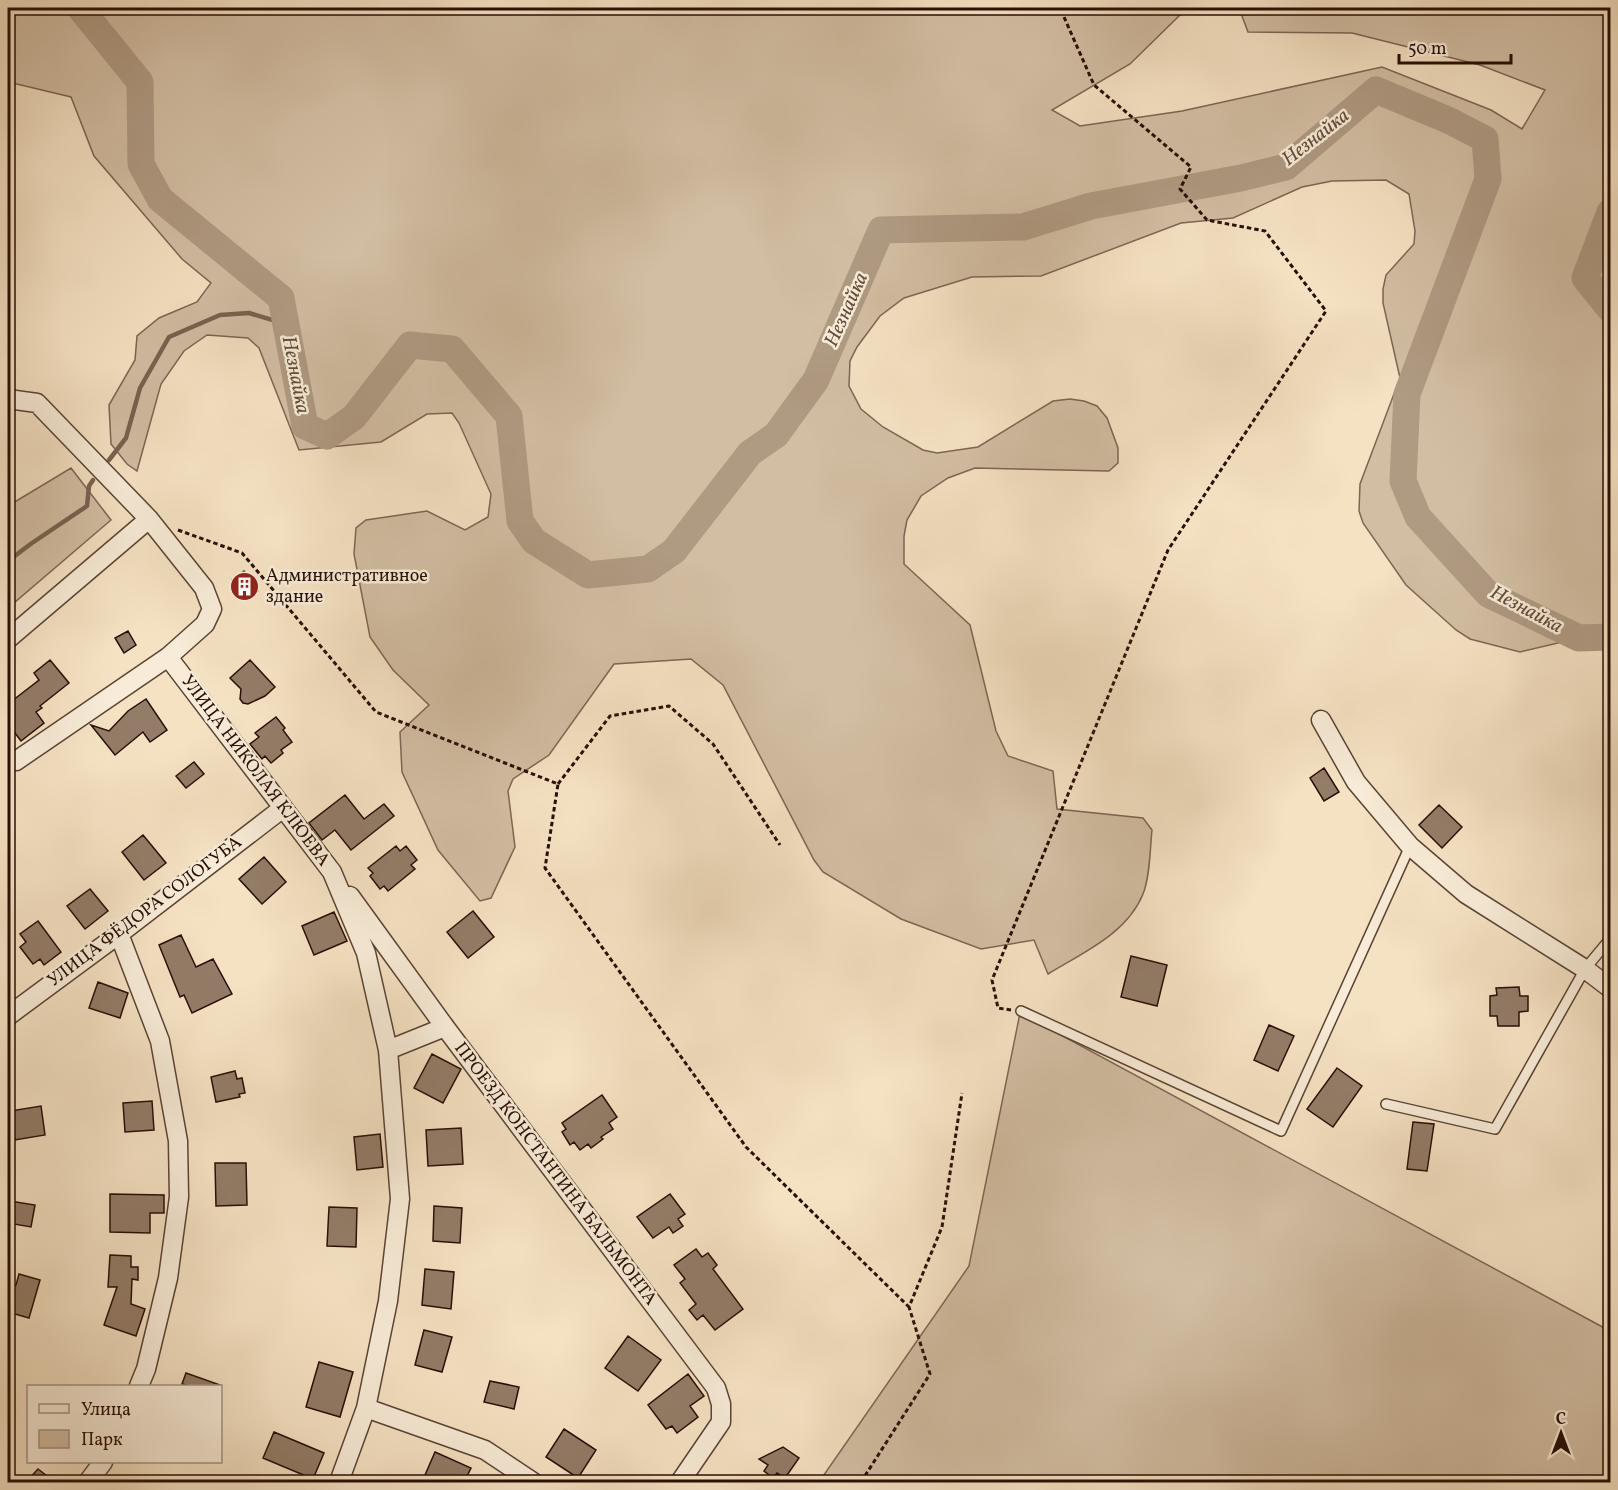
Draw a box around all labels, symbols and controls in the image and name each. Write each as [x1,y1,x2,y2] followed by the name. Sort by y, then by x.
[1399,27,1512,65] scale bar
[1408,37,1447,62] text: 50 m
[1276,103,1356,173] water label: Незнайка
[818,268,876,352] water label: Незнайка
[274,334,316,416] water label: Незнайка
[266,564,428,610] place label: Административное здание
[229,570,261,602] building icon: Административное здание
[1485,579,1567,641] water label: Незнайка
[175,670,336,872] street label: УЛИЦА НИКОЛАЯ КЛЮЕВА
[43,830,248,993] street label: УЛИЦА ФЁДОРА СОЛОГУБА
[448,1037,663,1311] street label: ПРОЕЗД КОНСТАНТИНА БАЛЬМОНТА
[27,1385,222,1463] legend
[81,1398,131,1423] text: Улица
[1531,1403,1591,1463] north arrow
[1556,1409,1566,1431] text: С
[81,1428,123,1453] text: Парк

